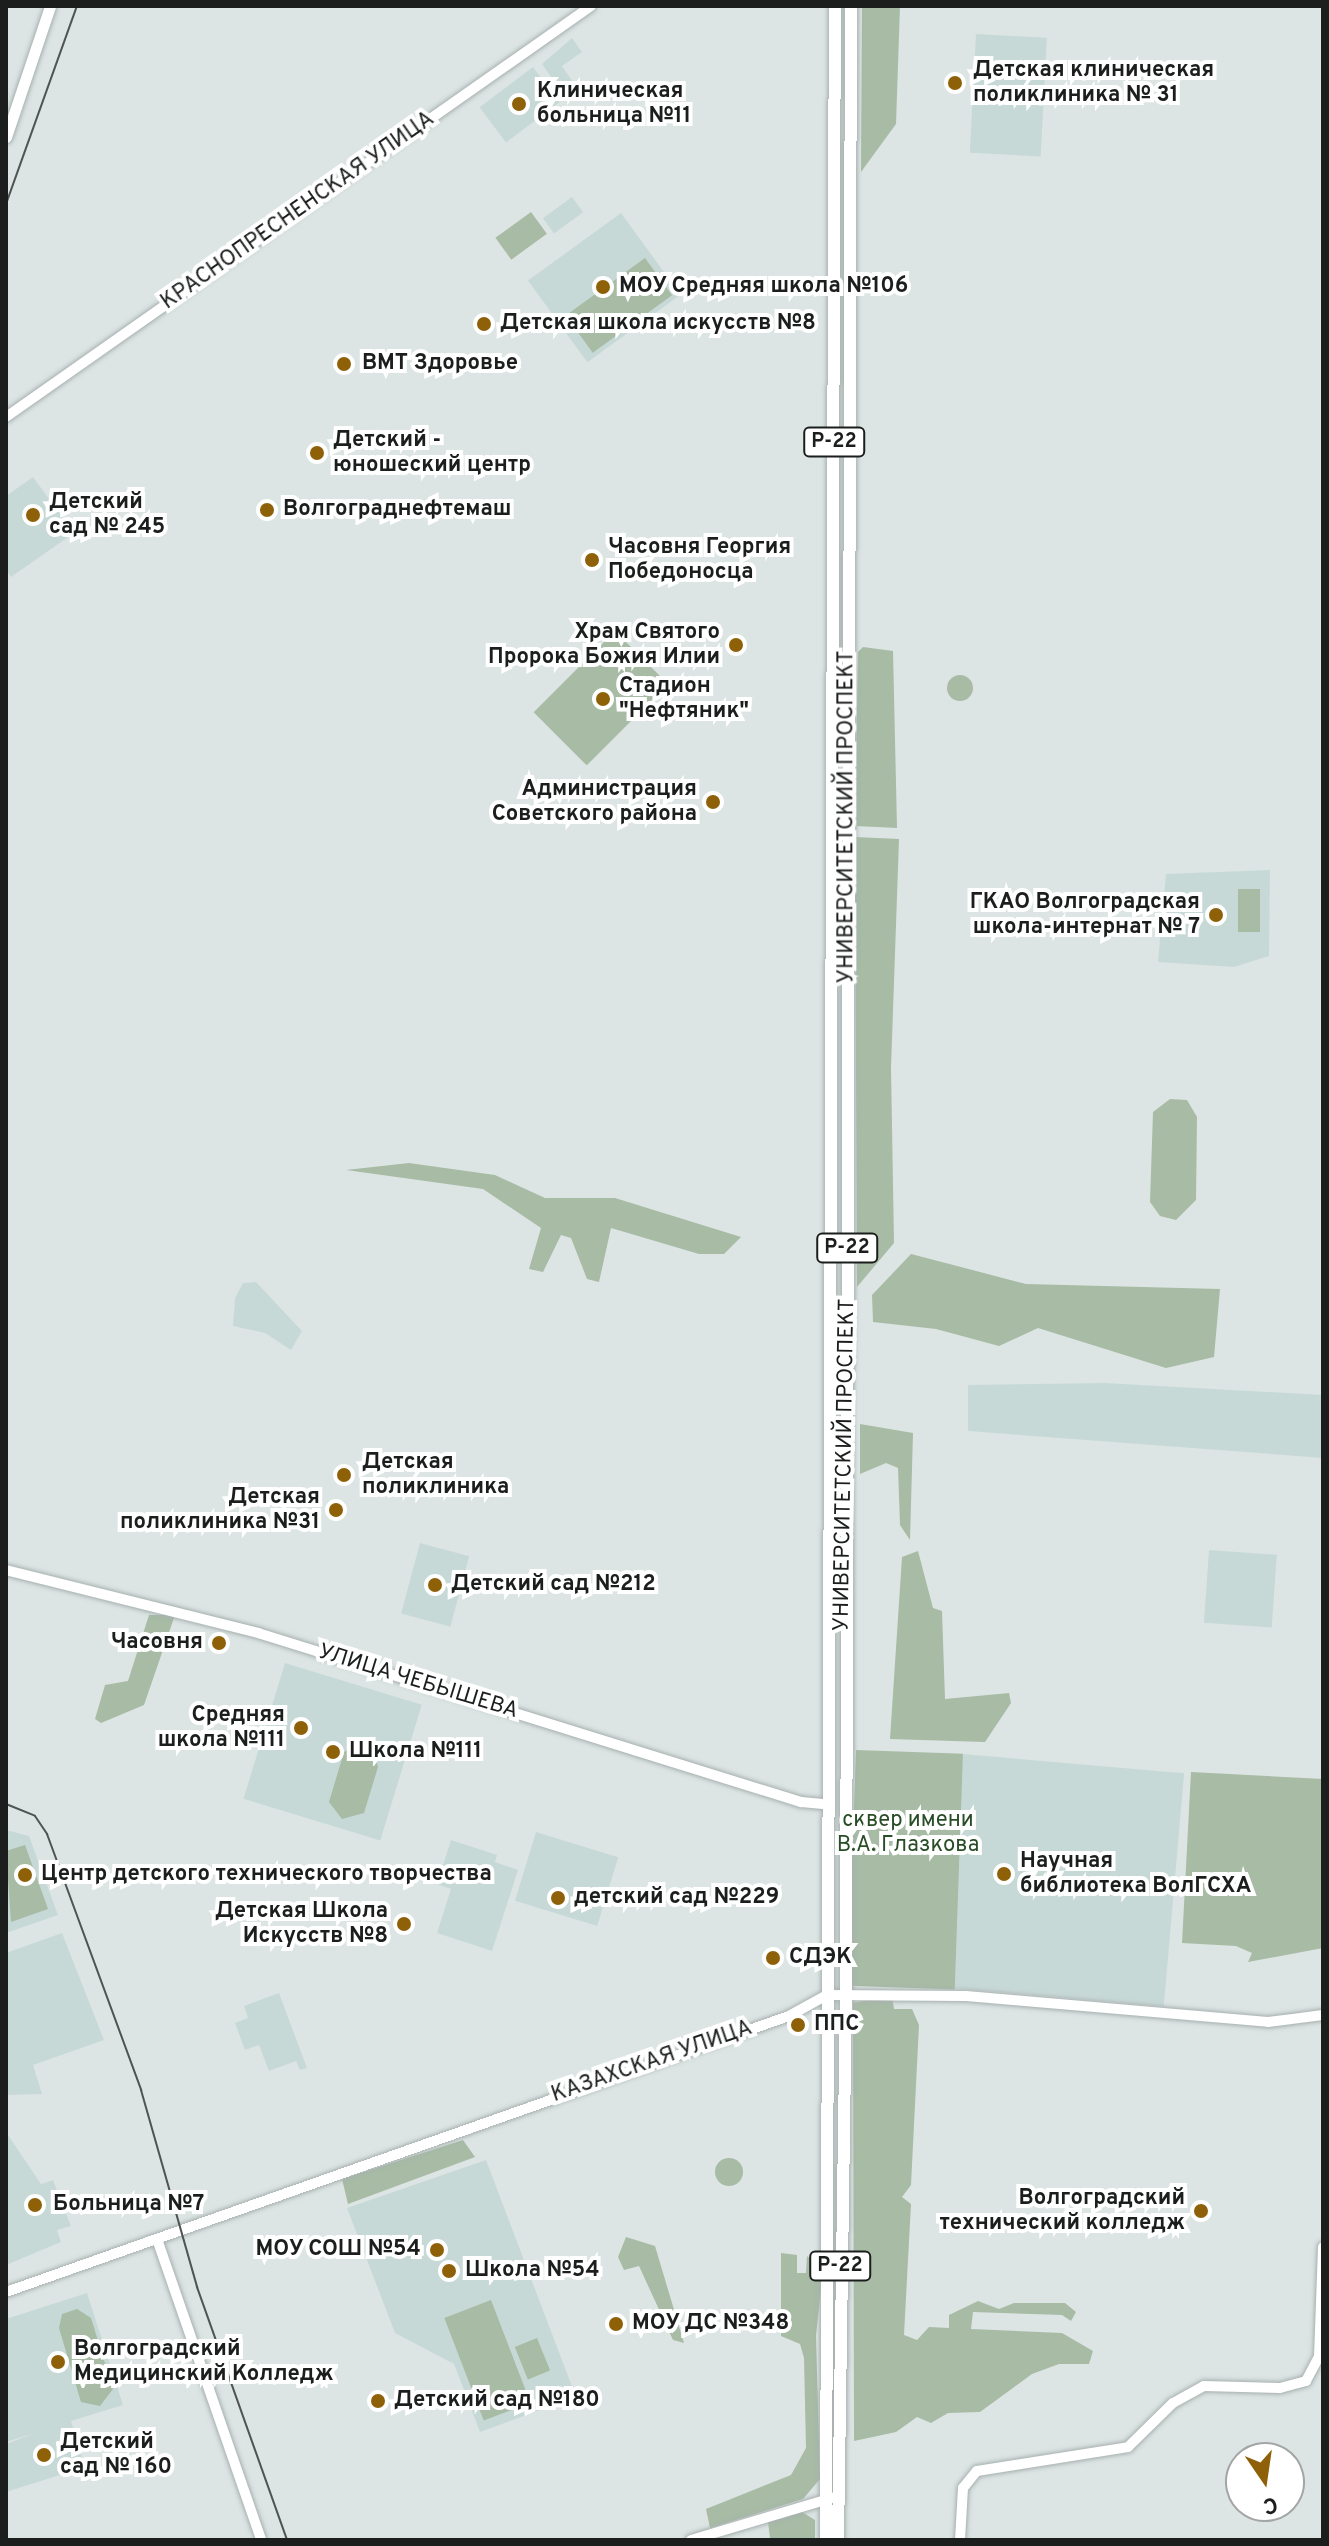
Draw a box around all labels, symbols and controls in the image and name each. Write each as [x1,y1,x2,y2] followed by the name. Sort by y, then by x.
[973,57,1214,108] place label: Детская клиническая поликлиника № 31
[944,72,966,94] marker: Детская клиническая поликлиника № 31
[537,78,691,130] place label: Клиническая больница №11
[508,93,530,115] marker: Клиническая больница №11
[156,106,440,316] street label: КРАСНОПРЕСНЕНСКАЯ УЛИЦА
[619,274,909,300] place label: МОУ Средняя школа №106
[594,278,612,296] marker: МОУ Средняя школа №106
[500,311,816,337] place label: Детская школа искусств №8
[475,315,493,333] marker: Детская школа искусств №8
[362,351,518,377] place label: ВМТ Здоровье
[333,353,355,375] marker: ВМТ Здоровье
[802,426,866,458] road number: Р-22
[333,427,531,478] place label: Детский - юношеский центр
[308,444,326,462] marker: Детский - юношеский центр
[49,489,165,540] place label: Детский сад № 245
[283,497,511,523] place label: Волгограднефтемаш
[258,501,276,519] marker: Волгограднефтемаш
[24,506,42,524] marker: Детский сад № 245
[608,534,791,586] place label: Часовня Георгия Победоносца
[583,551,601,569] marker: Часовня Георгия Победоносца
[488,619,720,670] place label: Храм Святого Пророка Божия Илии
[727,636,745,654] marker: Храм Святого Пророка Божия Илии
[834,650,860,984] street label: УНИВЕРСИТЕТСКИЙ ПРОСПЕКТ
[619,673,749,724] place label: Стадион "Нефтяник"
[594,690,612,708] marker: Стадион "Нефтяник"
[492,776,697,828] place label: Администрация Советского района
[704,793,722,811] marker: Администрация Советского района
[970,889,1200,940] place label: ГКАО Волгоградская школа-интернат № 7
[1207,906,1225,924] marker: ГКАО Волгоградская школа-интернат № 7
[815,1232,879,1264] road number: Р-22
[829,1298,861,1632] street label: УНИВЕРСИТЕТСКИЙ ПРОСПЕКТ
[362,1449,509,1500] place label: Детская поликлиника
[333,1464,355,1486] marker: Детская поликлиника
[120,1484,320,1536] place label: Детская поликлиника №31
[327,1501,345,1519] marker: Детская поликлиника №31
[451,1572,656,1598] place label: Детский сад №212
[426,1576,444,1594] marker: Детский сад №212
[111,1630,203,1656] place label: Часовня
[210,1634,228,1652] marker: Часовня
[314,1639,522,1725] street label: УЛИЦА ЧЕБЫШЕВА
[158,1702,285,1754] place label: Средняя школа №111
[292,1719,310,1737] marker: Средняя школа №111
[349,1739,482,1765] place label: Школа №111
[324,1743,342,1761] marker: Школа №111
[837,1807,979,1858] park label: сквер имени В.А. Глазкова
[1020,1848,1252,1900] place label: Научная библиотека ВолГСХА
[41,1862,492,1888] place label: Центр детского технического творчества
[995,1865,1013,1883] marker: Научная библиотека ВолГСХА
[16,1866,34,1884] marker: Центр детского технического творчества
[574,1885,779,1911] place label: детский сад №229
[549,1889,567,1907] marker: детский сад №229
[215,1898,388,1950] place label: Детская Школа Искусств №8
[395,1915,413,1933] marker: Детская Школа Искусств №8
[789,1945,852,1971] place label: СДЭК
[764,1949,782,1967] marker: СДЭК
[814,2012,859,2038] place label: ППС
[548,2015,756,2109] street label: КАЗАХСКАЯ УЛИЦА
[789,2016,807,2034] marker: ППС
[939,2185,1185,2236] place label: Волгоградский технический колледж
[53,2192,204,2218] place label: Больница №7
[24,2194,46,2216] marker: Больница №7
[1192,2202,1210,2220] marker: Волгоградский технический колледж
[255,2237,421,2263] place label: МОУ СОШ №54
[428,2241,446,2259] marker: МОУ СОШ №54
[808,2250,872,2282] road number: Р-22
[465,2258,600,2284] place label: Школа №54
[440,2262,458,2280] marker: Школа №54
[632,2311,790,2337] place label: МОУ ДС №348
[607,2315,625,2333] marker: МОУ ДС №348
[74,2336,334,2388] place label: Волгоградский Медицинский Колледж
[49,2353,67,2371] marker: Волгоградский Медицинский Колледж
[394,2388,600,2414] place label: Детский сад №180
[369,2392,387,2410] marker: Детский сад №180
[60,2429,172,2480] place label: Детский сад № 160
[1225,2442,1305,2522] north arrow
[35,2446,53,2464] marker: Детский сад № 160
[1260,2489,1280,2519] text: С

